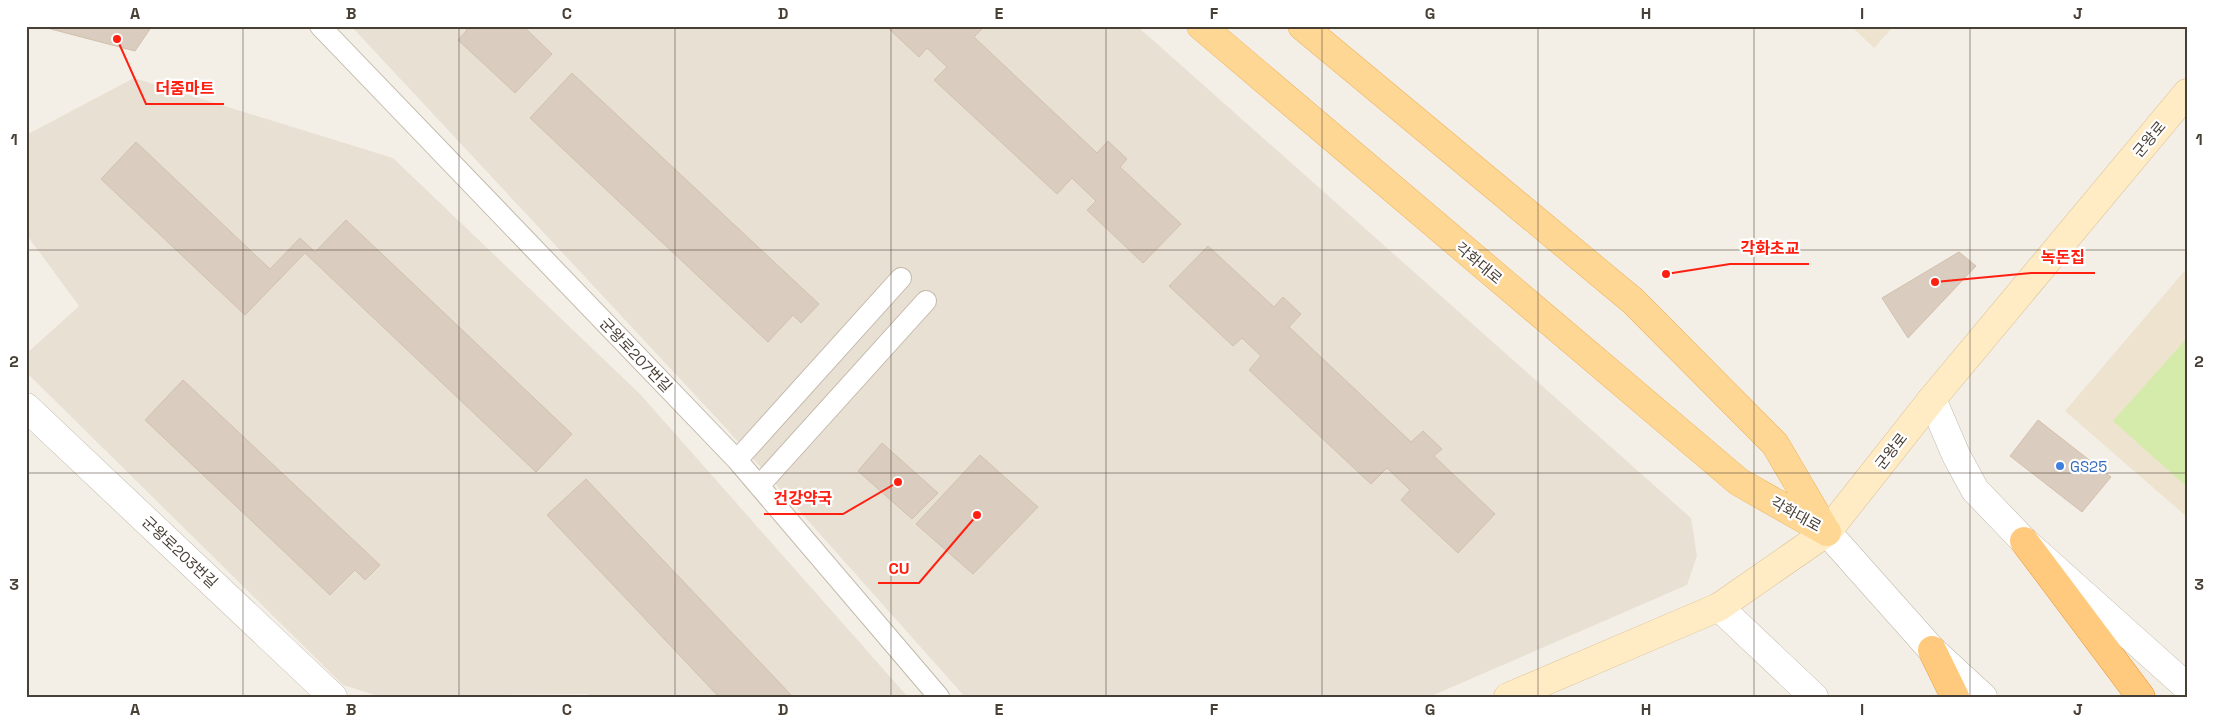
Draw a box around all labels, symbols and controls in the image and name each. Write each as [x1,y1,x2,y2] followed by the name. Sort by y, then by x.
[130,3,140,24] text: A
[346,3,356,24] text: B
[562,3,572,24] text: C
[778,3,788,24] text: D
[995,3,1004,24] text: E
[1210,3,1219,24] text: F
[1425,3,1435,24] text: G
[1641,3,1651,24] text: H
[1860,3,1864,24] text: I
[2073,3,2083,24] text: J
[146,73,224,104] callout: 더줌마트
[156,78,215,99] text: 더줌마트
[2128,117,2170,161] street label: 군왕로
[10,129,18,150] text: 1
[2195,129,2203,150] text: 1
[1730,233,1809,264] callout: 각화초교
[1452,238,1506,288] street label: 각화대로
[1741,238,1800,259] text: 각화초교
[2031,242,2095,273] callout: 녹돈집
[2041,247,2085,268] text: 녹돈집
[596,314,676,396] street label: 군왕로207번길
[9,351,19,372] text: 2
[2194,351,2204,372] text: 2
[1871,429,1911,473] street label: 군왕로
[2070,457,2107,476] place label: GS25
[2054,460,2066,472] marker: GS25
[764,483,843,514] callout: 건강약국
[774,488,832,509] text: 건강약국
[1767,492,1825,536] street label: 각화대로
[138,512,222,592] street label: 군왕로203번길
[878,552,919,583] callout: CU
[888,558,910,579] text: CU
[9,574,19,595] text: 3
[2194,574,2204,595] text: 3
[130,699,140,720] text: A
[346,699,356,720] text: B
[562,699,572,720] text: C
[778,699,788,720] text: D
[995,699,1004,720] text: E
[1210,699,1219,720] text: F
[1425,699,1435,720] text: G
[1641,699,1651,720] text: H
[1860,699,1864,720] text: I
[2073,699,2083,720] text: J

